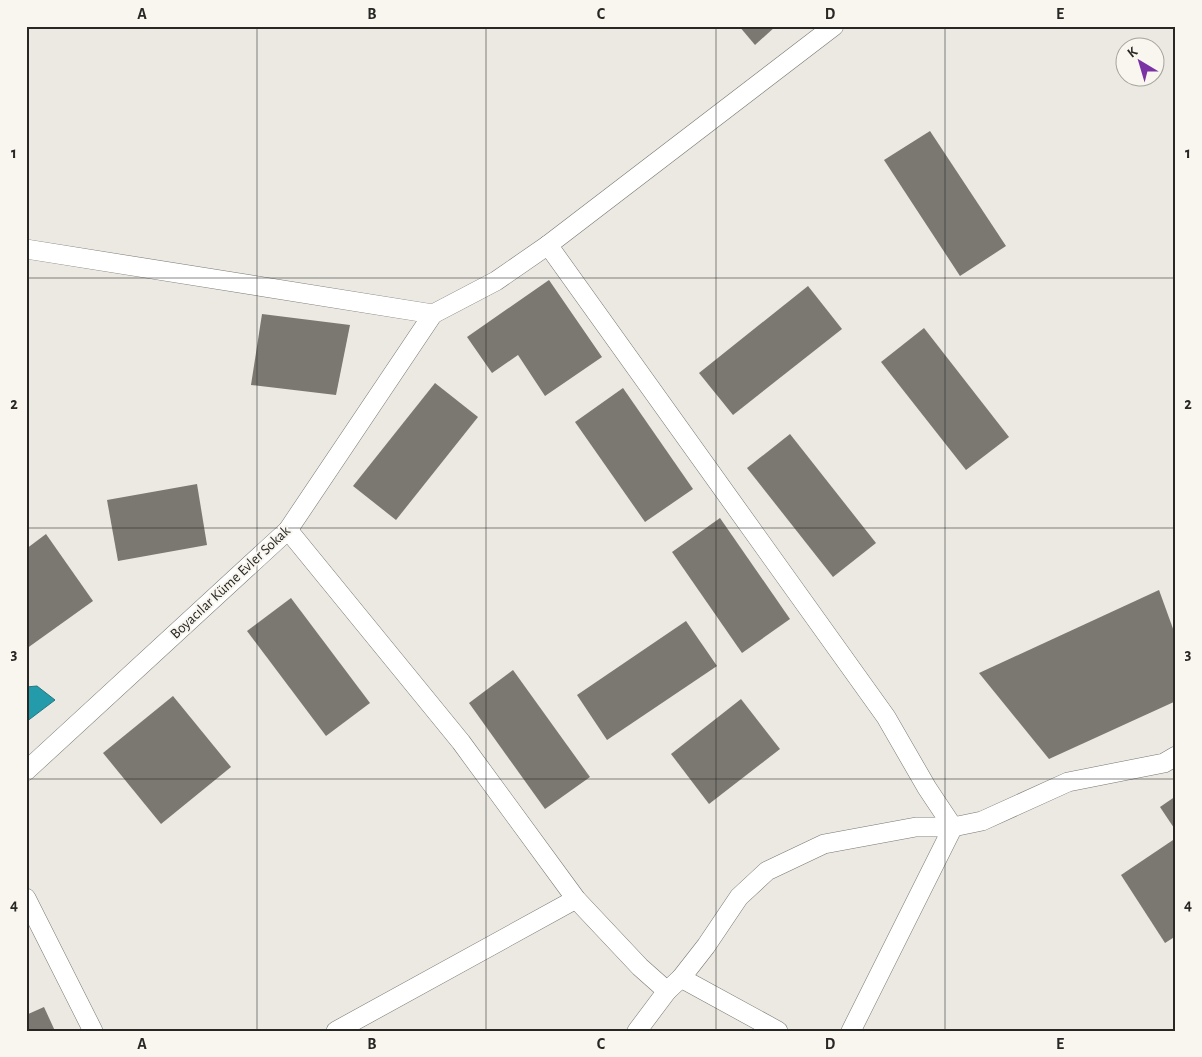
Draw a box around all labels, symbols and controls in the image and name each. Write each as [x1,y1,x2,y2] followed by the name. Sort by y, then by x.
[137,6,147,22] text: A
[367,6,377,22] text: B
[597,6,606,22] text: C
[825,6,836,22] text: D
[1056,6,1064,22] text: E
[1114,38,1164,88] north arrow
[1125,44,1141,61] text: K
[11,145,17,161] text: 1
[1185,145,1191,161] text: 1
[10,396,18,412] text: 2
[1184,396,1192,412] text: 2
[168,523,293,642] street label: Boyacılar Küme Evler Sokak
[11,646,18,662] text: 3
[1185,646,1192,662] text: 3
[10,897,18,913] text: 4
[1184,897,1192,913] text: 4
[137,1036,147,1052] text: A
[367,1036,377,1052] text: B
[597,1036,606,1052] text: C
[825,1036,836,1052] text: D
[1056,1036,1064,1052] text: E

